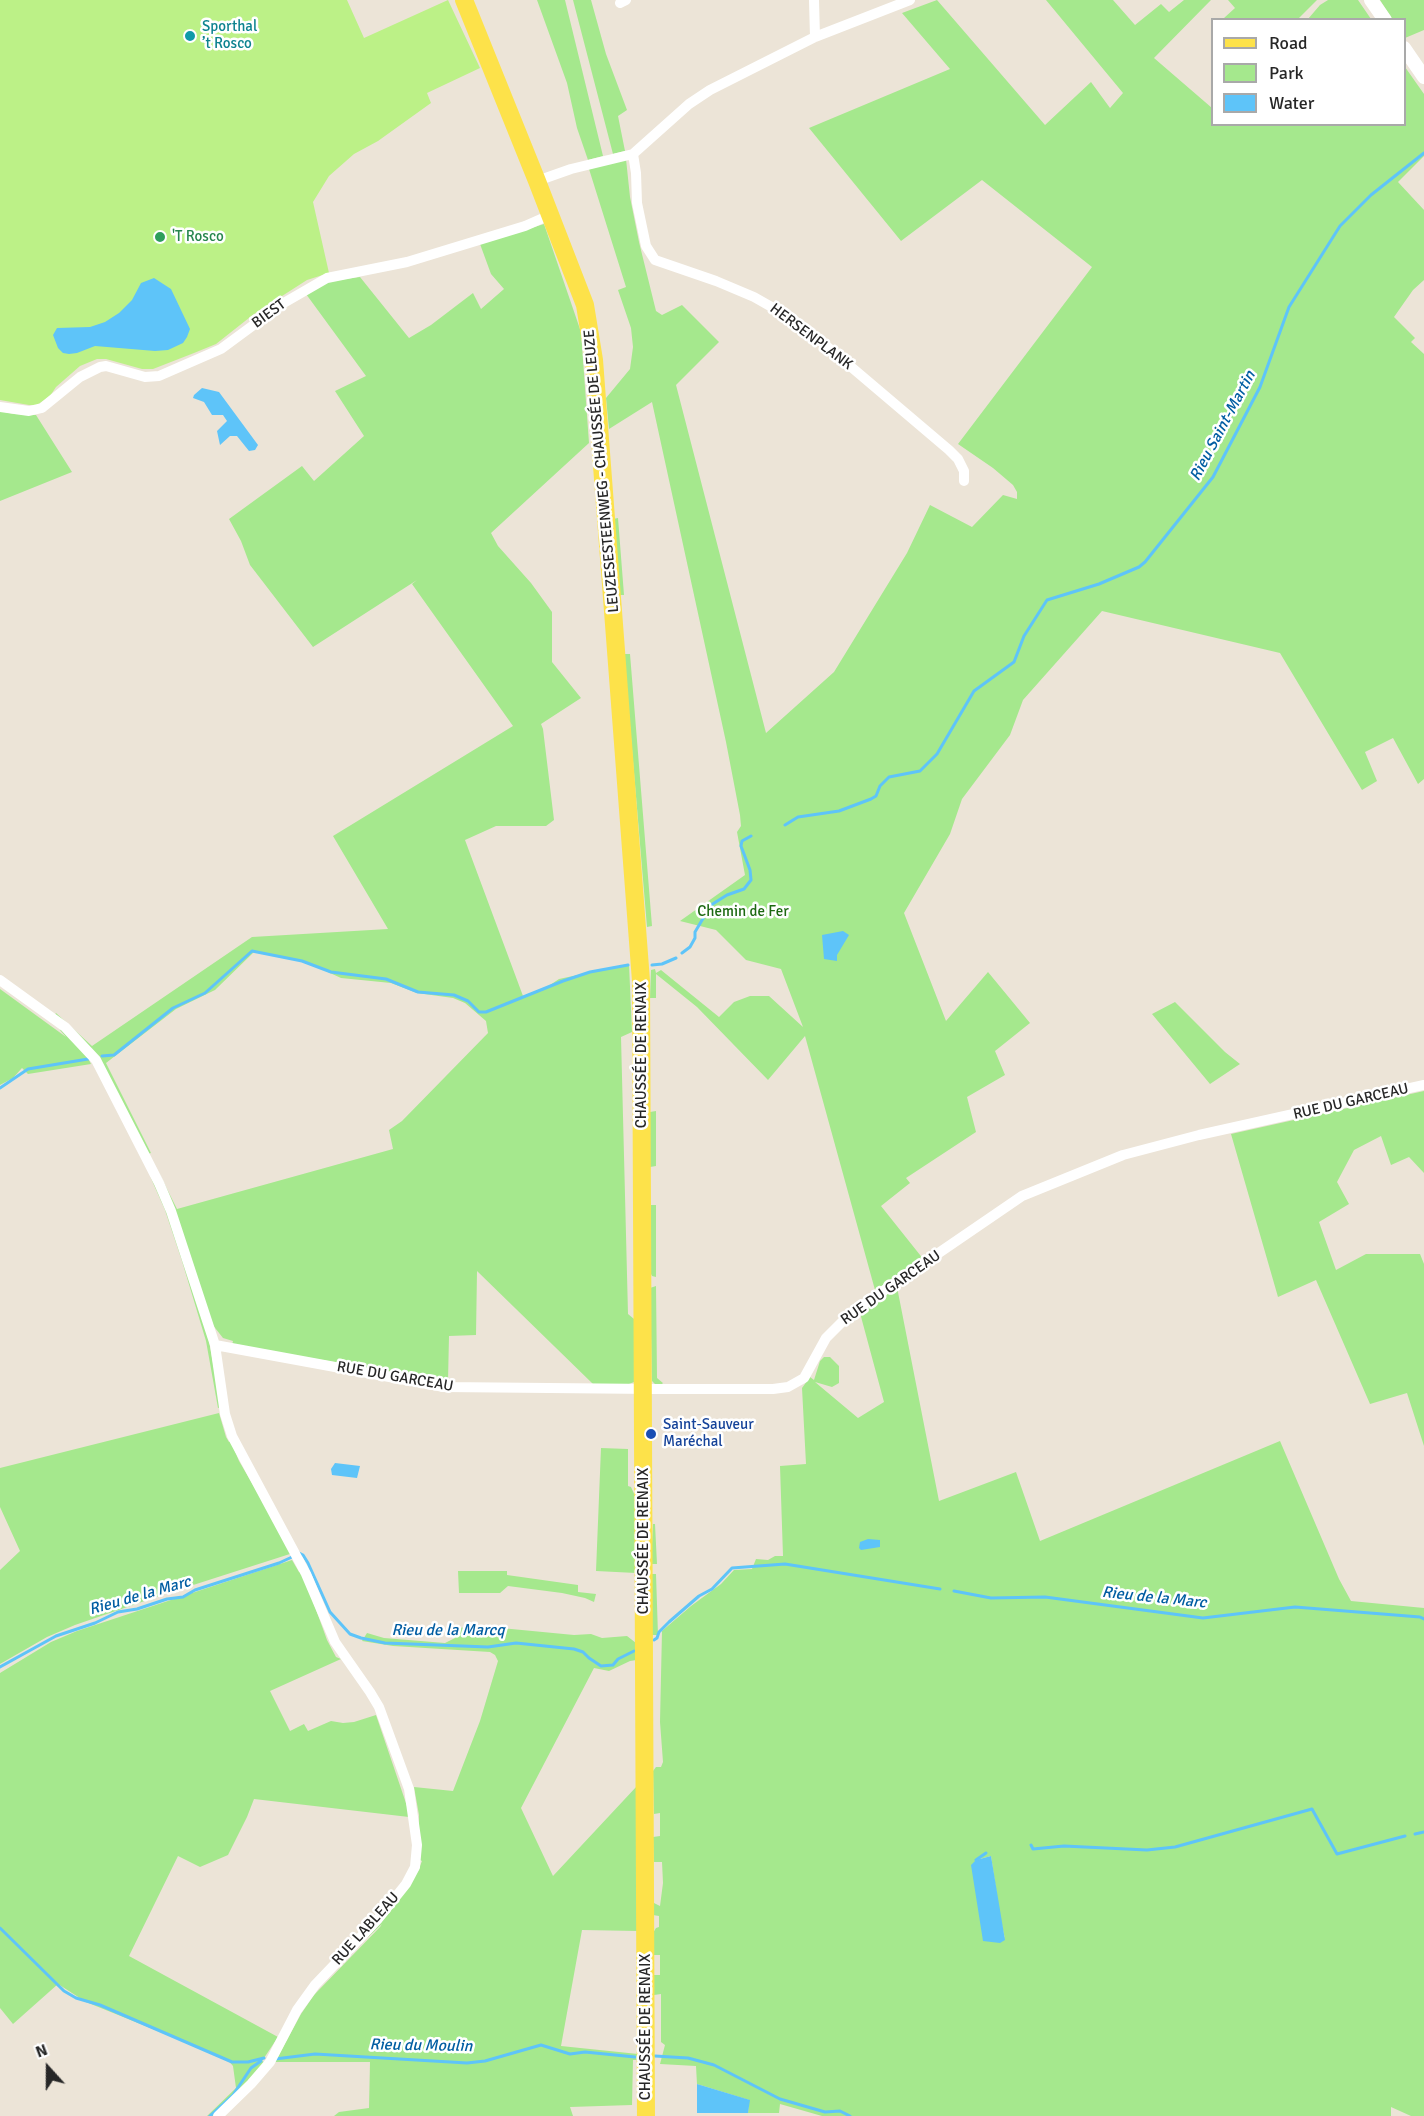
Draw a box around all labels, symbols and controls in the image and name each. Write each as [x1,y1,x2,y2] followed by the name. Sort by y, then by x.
[202,18,257,53] place label: Sporthal ’t Rosco
[1211,18,1406,126] legend
[183,29,197,43] marker: Sporthal ’t Rosco
[1269,32,1308,54] text: Road
[1269,62,1304,84] text: Park
[1269,92,1314,114] text: Water
[172,228,224,246] place label: 'T Rosco
[153,230,167,244] marker: 'T Rosco
[249,296,289,332] street label: BIEST
[766,300,856,374] street label: HERSENPLANK
[581,329,623,613] street label: LEUZESESTEENWEG - CHAUSSÉE DE LEUZE
[1186,368,1260,484] water label: Rieu Saint-Martin
[697,903,789,921] park label: Chemin de Fer
[633,982,651,1128] street label: CHAUSSÉE DE RENAIX
[1292,1080,1410,1124] street label: RUE DU GARCEAU
[838,1247,944,1329] street label: RUE DU GARCEAU
[335,1358,455,1396] street label: RUE DU GARCEAU
[663,1416,754,1451] place label: Saint-Sauveur Maréchal
[644,1427,658,1441] marker: Saint-Sauveur Maréchal
[635,1468,653,1614] street label: CHAUSSÉE DE RENAIX
[87,1572,193,1620] water label: Rieu de la Marc
[1101,1583,1207,1613] water label: Rieu de la Marc
[391,1621,505,1641] water label: Rieu de la Marcq
[329,1889,403,1969] street label: RUE LABLEAU
[637,1954,655,2100] street label: CHAUSSÉE DE RENAIX
[370,2036,472,2056] water label: Rieu du Moulin
[18,2038,78,2098] north arrow
[33,2040,50,2063] text: N

